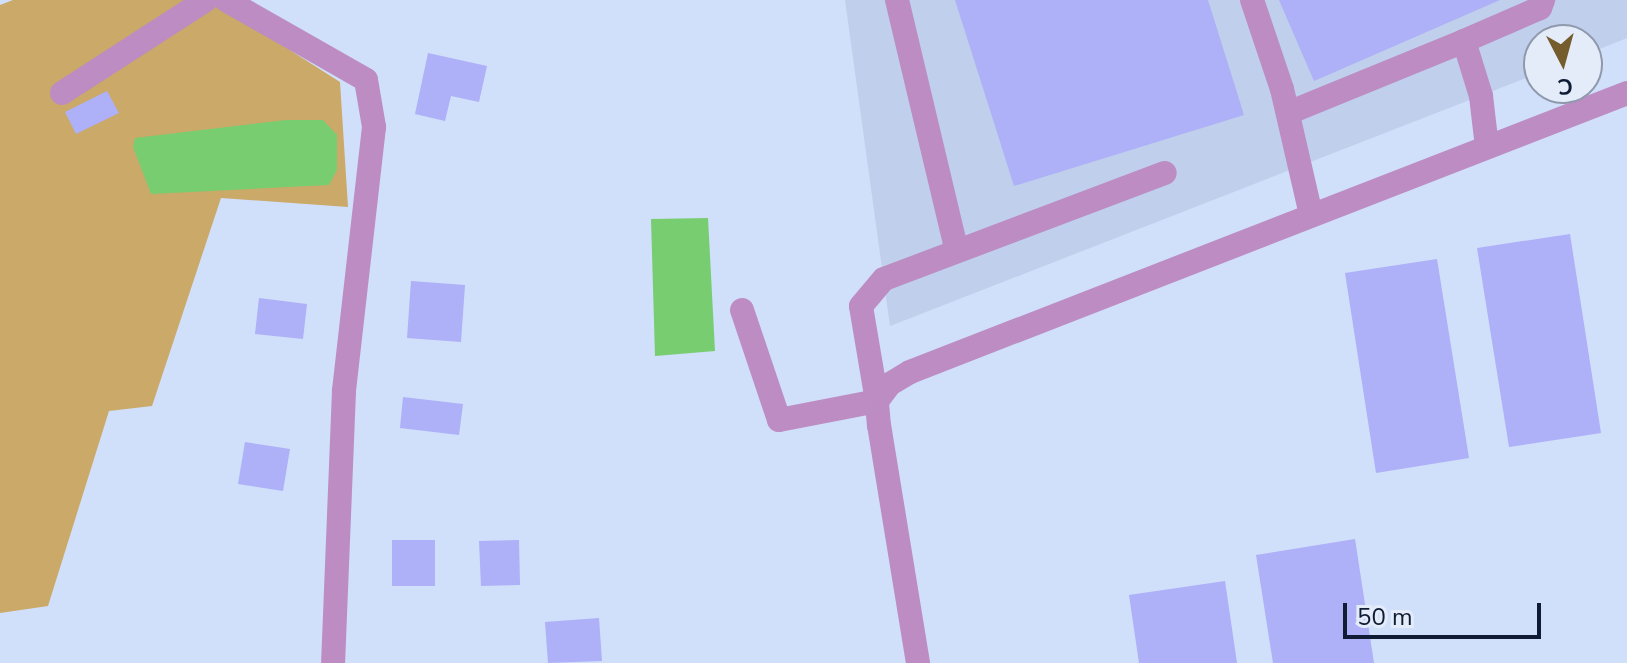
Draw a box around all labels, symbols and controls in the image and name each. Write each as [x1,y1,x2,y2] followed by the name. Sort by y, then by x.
[1523,24,1603,104] north arrow
[1556,70,1574,102] text: С
[1347,587,1545,637] scale bar
[1357,601,1413,633] text: 50 m

